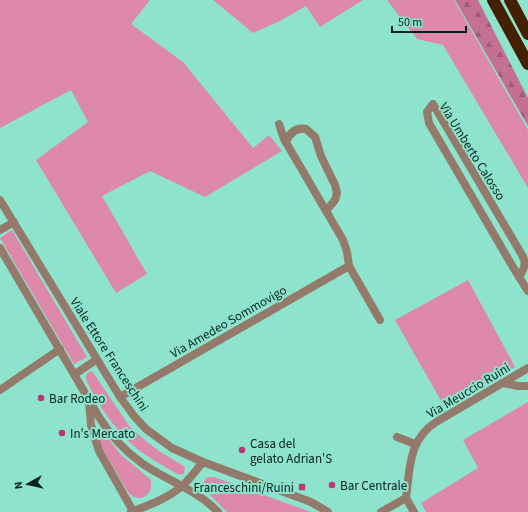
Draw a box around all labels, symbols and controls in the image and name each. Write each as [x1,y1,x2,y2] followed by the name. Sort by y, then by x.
[392,8,466,34] scale bar
[398,14,422,31] text: 50 m
[435,99,510,204] street label: Via Umberto Calosso
[167,281,290,363] street label: Via Amedeo Sommovigo
[66,294,153,415] street label: Viale Ettore Franceschini
[423,359,514,423] street label: Via Meuccio Ruini
[49,390,105,408] place label: Bar Rodeo
[36,393,46,403] marker: Bar Rodeo
[70,425,135,443] place label: In's Mercato
[57,428,67,438] marker: In's Mercato
[250,435,332,468] place label: Casa del gelato Adrian'S
[237,445,247,455] marker: Casa del gelato Adrian'S
[8,464,48,504] north arrow
[340,477,407,495] place label: Bar Centrale
[193,479,294,497] place label: Franceschini/Ruini
[327,480,337,490] marker: Bar Centrale
[11,481,27,490] text: N
[297,482,307,492] marker: Franceschini/Ruini

